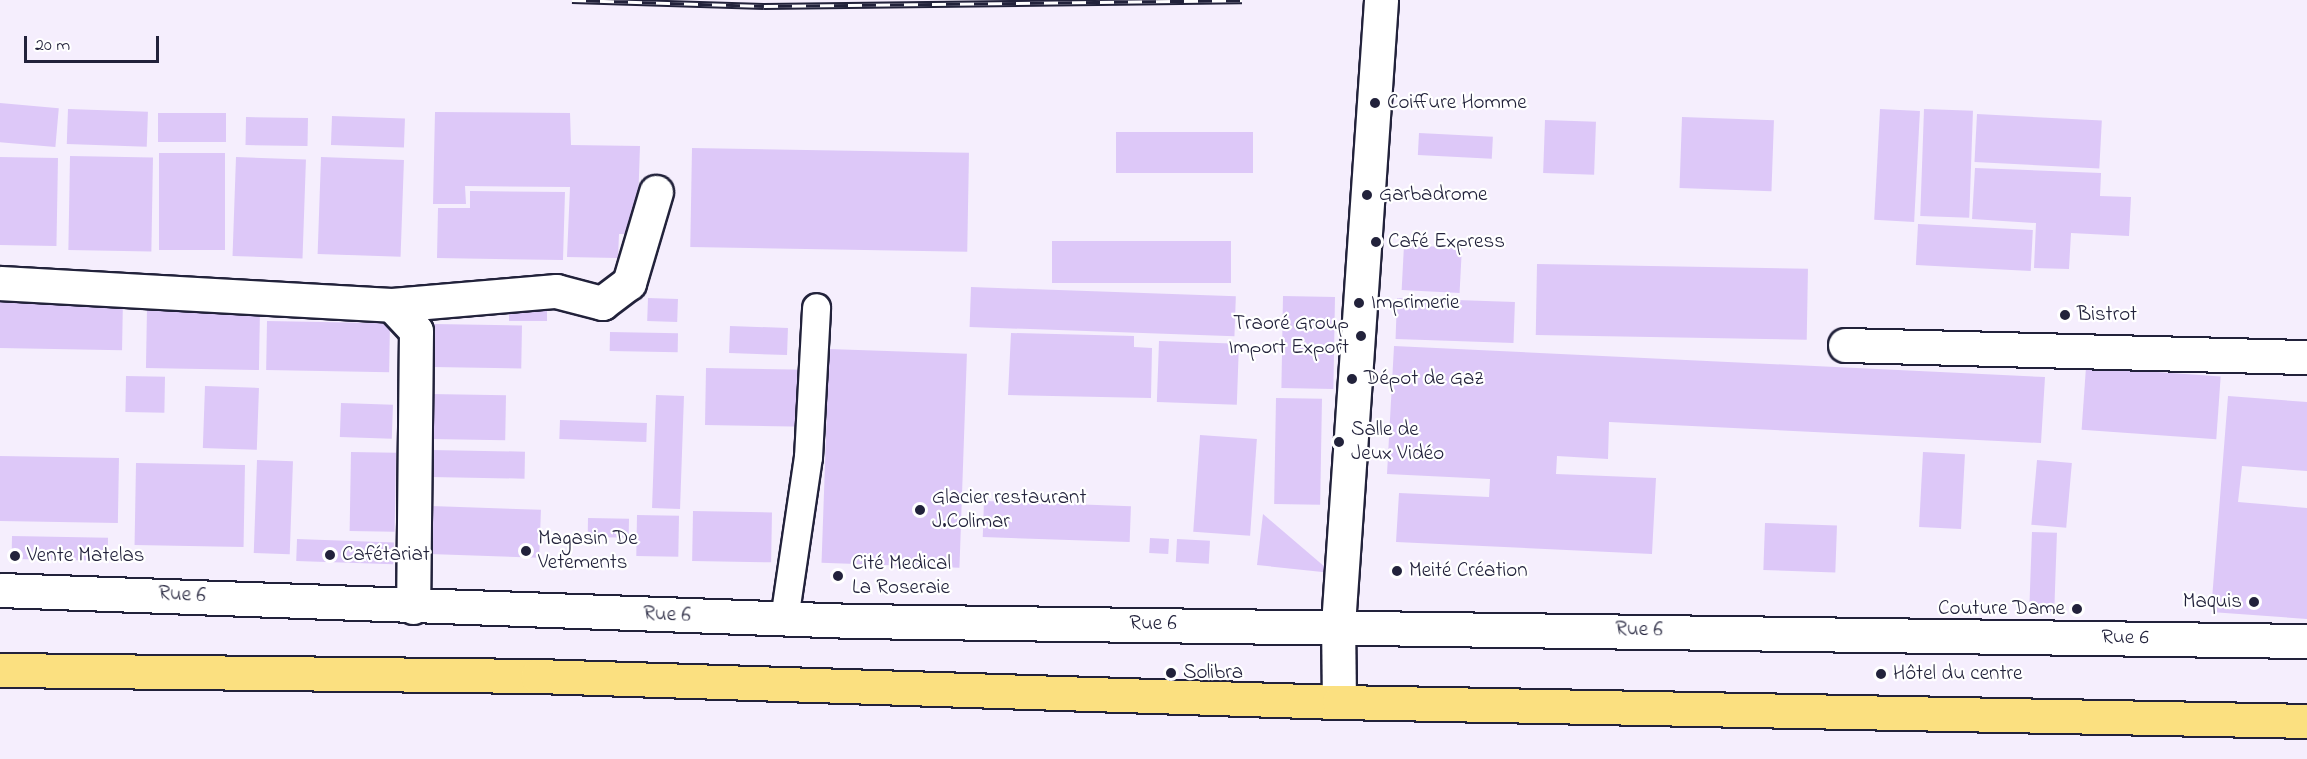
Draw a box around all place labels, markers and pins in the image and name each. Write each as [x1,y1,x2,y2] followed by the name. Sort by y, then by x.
[1387,90,1527,116] place label: Coiffure Homme
[1368,96,1382,110] marker: Coiffure Homme
[1379,182,1487,208] place label: Garbadrome
[1360,188,1374,202] marker: Garbadrome
[1388,229,1505,255] place label: Café Express
[1369,235,1383,249] marker: Café Express
[1371,290,1459,316] place label: Imprimerie
[1352,296,1366,310] marker: Imprimerie
[2077,302,2137,328] place label: Bistrot
[2058,308,2072,322] marker: Bistrot
[1229,311,1349,361] place label: Traoré Group Import Export
[1354,329,1368,343] marker: Traoré Group Import Export
[1364,366,1483,392] place label: Dépot de Gaz
[1345,372,1359,386] marker: Dépot de Gaz
[1351,417,1444,467] place label: Salle de Jeux Vidéo
[1332,435,1346,449] marker: Salle de Jeux Vidéo
[932,485,1087,535] place label: Glacier restaurant J.Colimar
[913,503,927,517] marker: Glacier restaurant J.Colimar
[538,526,638,576] place label: Magasin De Vetements
[342,542,430,568] place label: Cafétariat
[27,543,144,569] place label: Vente Matelas
[519,544,533,558] marker: Magasin De Vetements
[323,548,337,562] marker: Cafétariat
[8,549,22,563] marker: Vente Matelas
[852,551,951,601] place label: Cité Medical La Roseraie
[1409,558,1528,584] place label: Meité Création
[1390,564,1404,578] marker: Meité Création
[829,567,847,585] marker: Cité Medical La Roseraie
[2183,589,2242,615] place label: Maquis
[2247,595,2261,609] marker: Maquis
[1938,596,2065,622] place label: Couture Dame
[2070,602,2084,616] marker: Couture Dame
[1183,660,1243,686] place label: Solibra
[1893,661,2022,687] place label: Hôtel du centre
[1164,666,1178,680] marker: Solibra
[1874,667,1888,681] marker: Hôtel du centre

